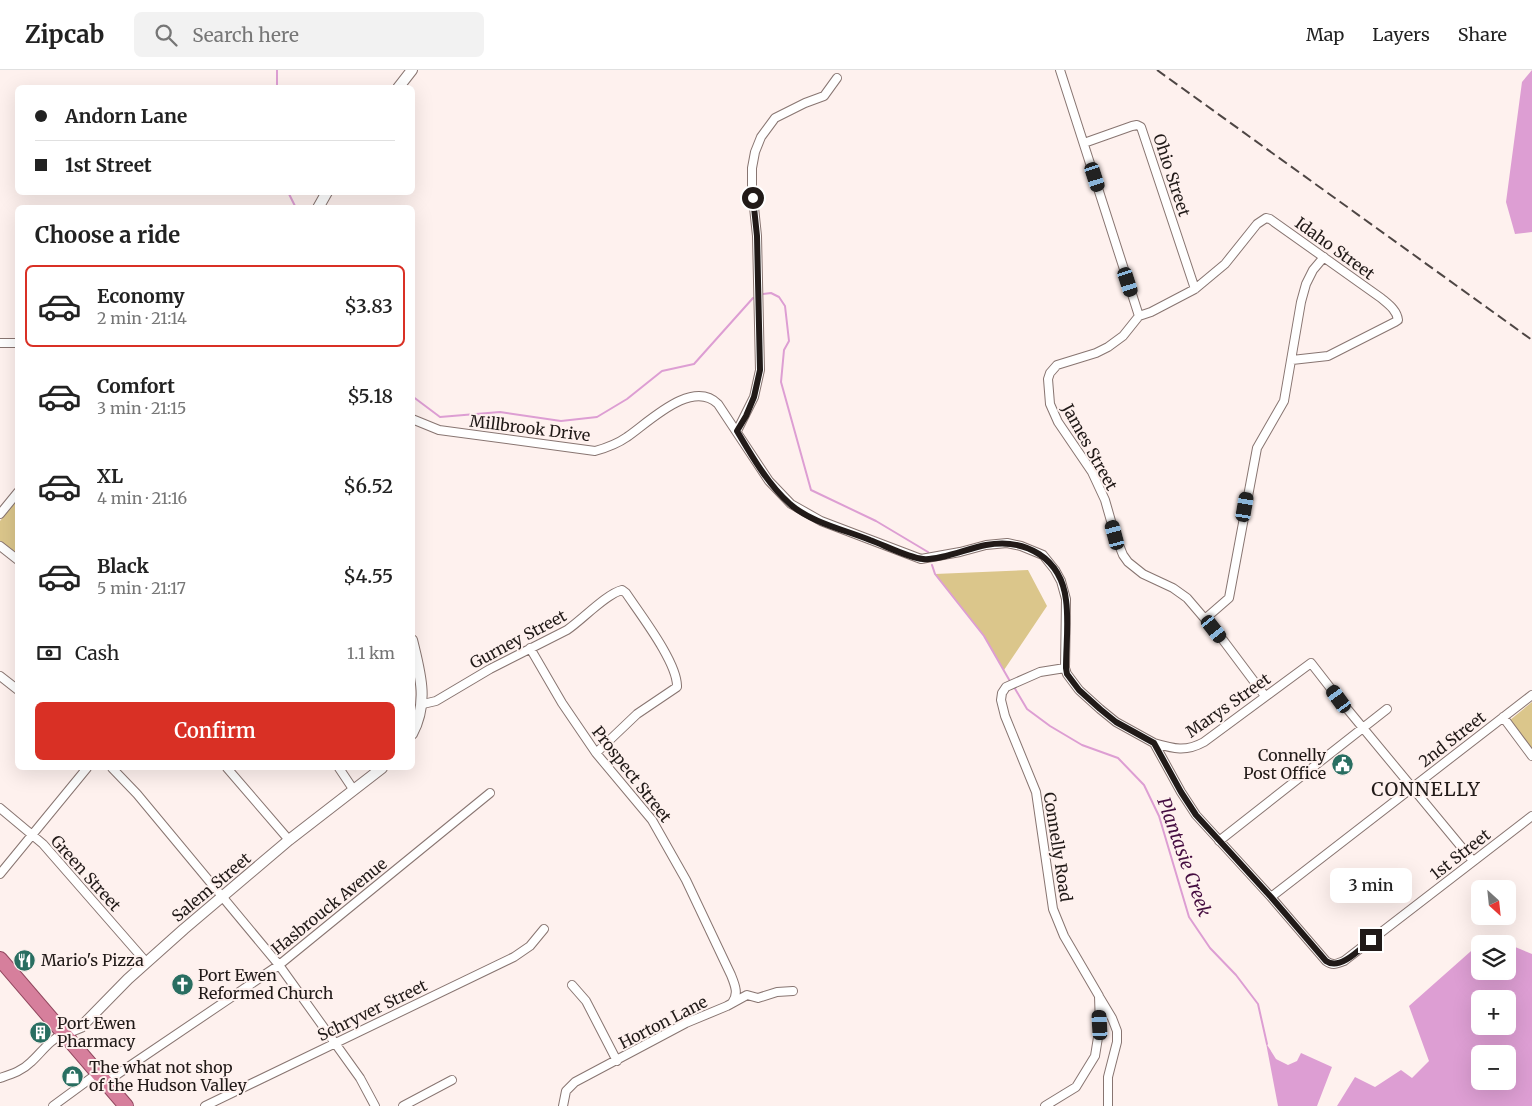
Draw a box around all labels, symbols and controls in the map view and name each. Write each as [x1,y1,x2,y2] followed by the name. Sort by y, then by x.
[134,12,484,57] search box
[25,19,104,50] text: Zipcab
[152,21,180,49] icon: search
[192,23,299,47] text: Search here
[1306,23,1344,46] text: Map
[1372,23,1430,46] text: Layers
[1458,23,1507,46] text: Share
[65,104,187,128] text: Andorn Lane
[1149,131,1195,220] street label: Ohio Street
[65,153,152,177] text: 1st Street
[1083,160,1106,194] car
[742,187,764,209] route start
[1291,212,1379,284] street label: Idaho Street
[35,221,180,249] text: Choose a ride
[1116,265,1139,299] car
[37,284,82,329] icon: car
[97,284,185,308] text: Economy
[344,294,393,318] text: $3.83
[97,308,187,328] text: 2 min · 21:14
[37,374,82,419] icon: car
[97,374,175,398] text: Comfort
[347,384,393,408] text: $5.18
[97,398,186,418] text: 3 min · 21:15
[1058,399,1122,494] street label: James Street
[469,411,591,445] street label: Millbrook Drive
[37,464,82,509] icon: car
[97,464,123,488] text: XL
[343,474,393,498] text: $6.52
[97,488,187,508] text: 4 min · 21:16
[1235,491,1254,523] car
[1103,519,1126,551] car
[37,554,82,599] icon: car
[97,554,149,578] text: Black
[343,564,393,588] text: $4.55
[97,578,186,598] text: 5 min · 21:17
[466,605,570,673] street label: Gurney Street
[1198,613,1229,645] car
[35,639,63,667] icon: cash
[75,641,119,665] text: Cash
[347,643,395,663] text: 1.1 km
[1182,668,1275,741] street label: Marys Street
[1324,682,1353,716] car
[35,702,395,760] button: Confirm
[1415,706,1490,771] street label: 2nd Street
[588,722,676,827] street label: Prospect Street
[1243,745,1327,783] place label: Connelly Post Office
[1330,752,1354,776] public building icon: Connelly Post Office
[1371,777,1481,801] district label: CONNELLY
[1039,791,1077,904] street label: Connelly Road
[1152,794,1217,920] water label: Plantasie Creek
[1426,824,1495,884] street label: 1st Street
[47,831,126,916] street label: Green Street
[167,848,255,926] street label: Salem Street
[267,853,391,959] street label: Hasbrouck Avenue
[1330,868,1412,902] callout: 3 min
[1349,875,1393,895] text: 3 min
[1471,880,1516,925] north arrow
[1471,880,1516,1090] map controls
[1360,929,1382,951] route end
[1471,935,1516,980] button: layers
[13,948,37,972] restaurant icon: Mario's Pizza
[41,950,144,970] place label: Mario's Pizza
[198,965,334,1003] place label: Port Ewen Reformed Church
[170,972,194,996] church icon: Port Ewen Reformed Church
[314,974,431,1045] street label: Schryver Street
[1471,990,1516,1035] button: +
[615,991,711,1053] street label: Horton Lane
[1091,1010,1108,1040] car
[57,1013,136,1051] place label: Port Ewen Pharmacy
[29,1020,53,1044] building icon: Port Ewen Pharmacy
[1471,1045,1516,1090] button: −
[89,1057,247,1095] place label: The what not shop of the Hudson Valley
[61,1064,85,1088] shop icon: The what not shop of the Hudson Valley

